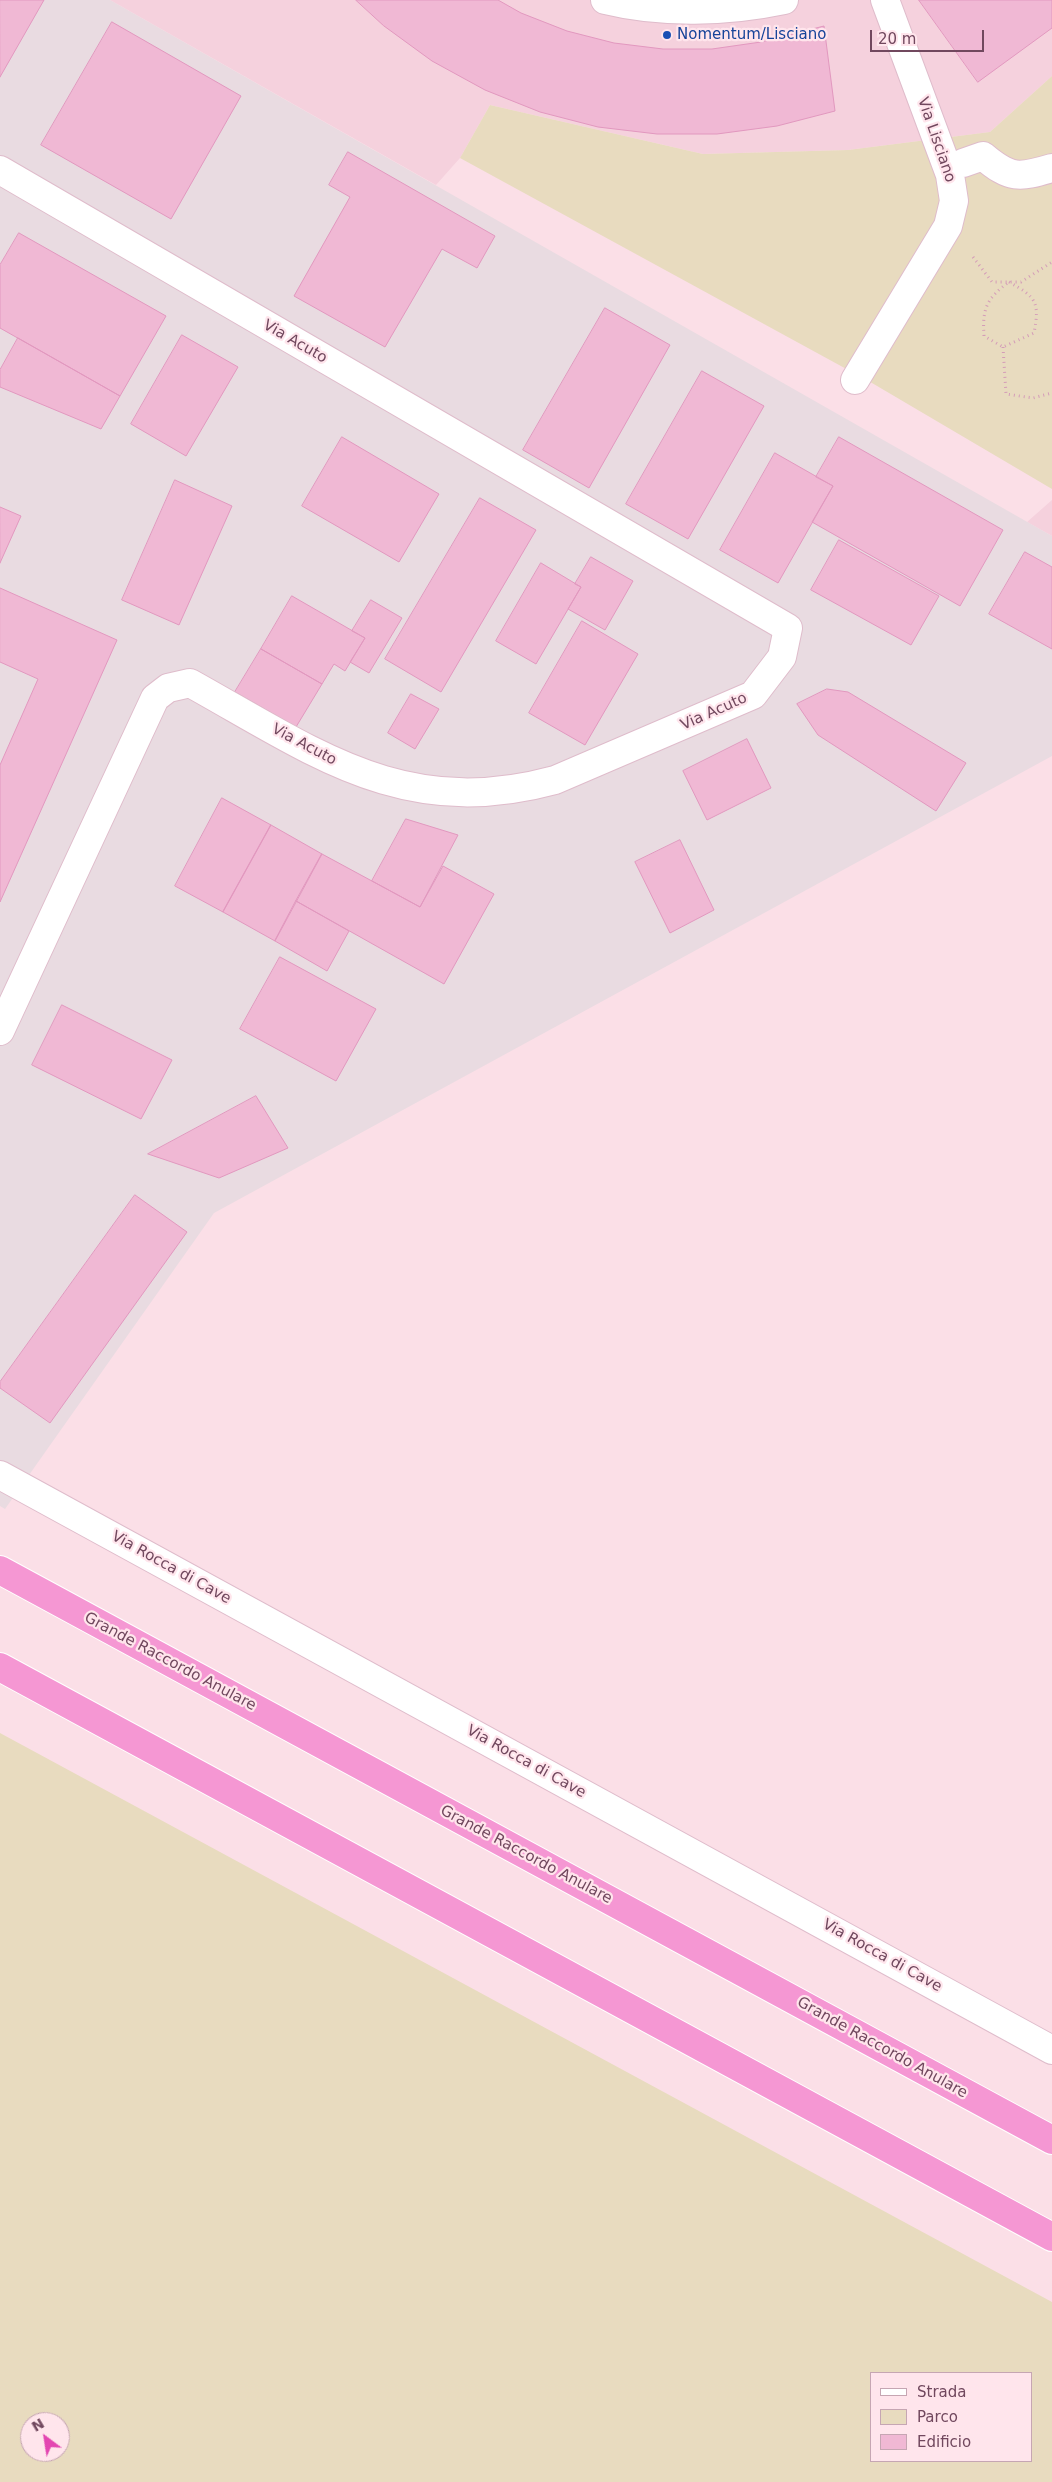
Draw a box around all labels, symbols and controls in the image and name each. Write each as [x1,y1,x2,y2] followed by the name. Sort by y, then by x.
[872,20,986,52] scale bar
[677,26,826,44] place label: Nomentum/Lisciano
[661,29,673,41] marker: Nomentum/Lisciano
[878,30,916,48] text: 20 m
[913,95,959,185] street label: Via Lisciano
[260,316,330,368] street label: Via Acuto
[678,689,750,735] street label: Via Acuto
[268,720,340,770] street label: Via Acuto
[108,1528,234,1608] street label: Via Rocca di Cave
[81,1609,259,1715] street label: Grande Raccordo Anulare
[463,1722,589,1802] street label: Via Rocca di Cave
[437,1802,615,1908] street label: Grande Raccordo Anulare
[819,1916,945,1996] street label: Via Rocca di Cave
[794,1994,970,2102] street label: Grande Raccordo Anulare
[870,2372,1032,2462] legend
[917,2383,966,2401] text: Strada
[917,2408,958,2426] text: Parco
[20,2412,70,2462] north arrow
[29,2415,47,2435] text: N
[917,2433,971,2451] text: Edificio

